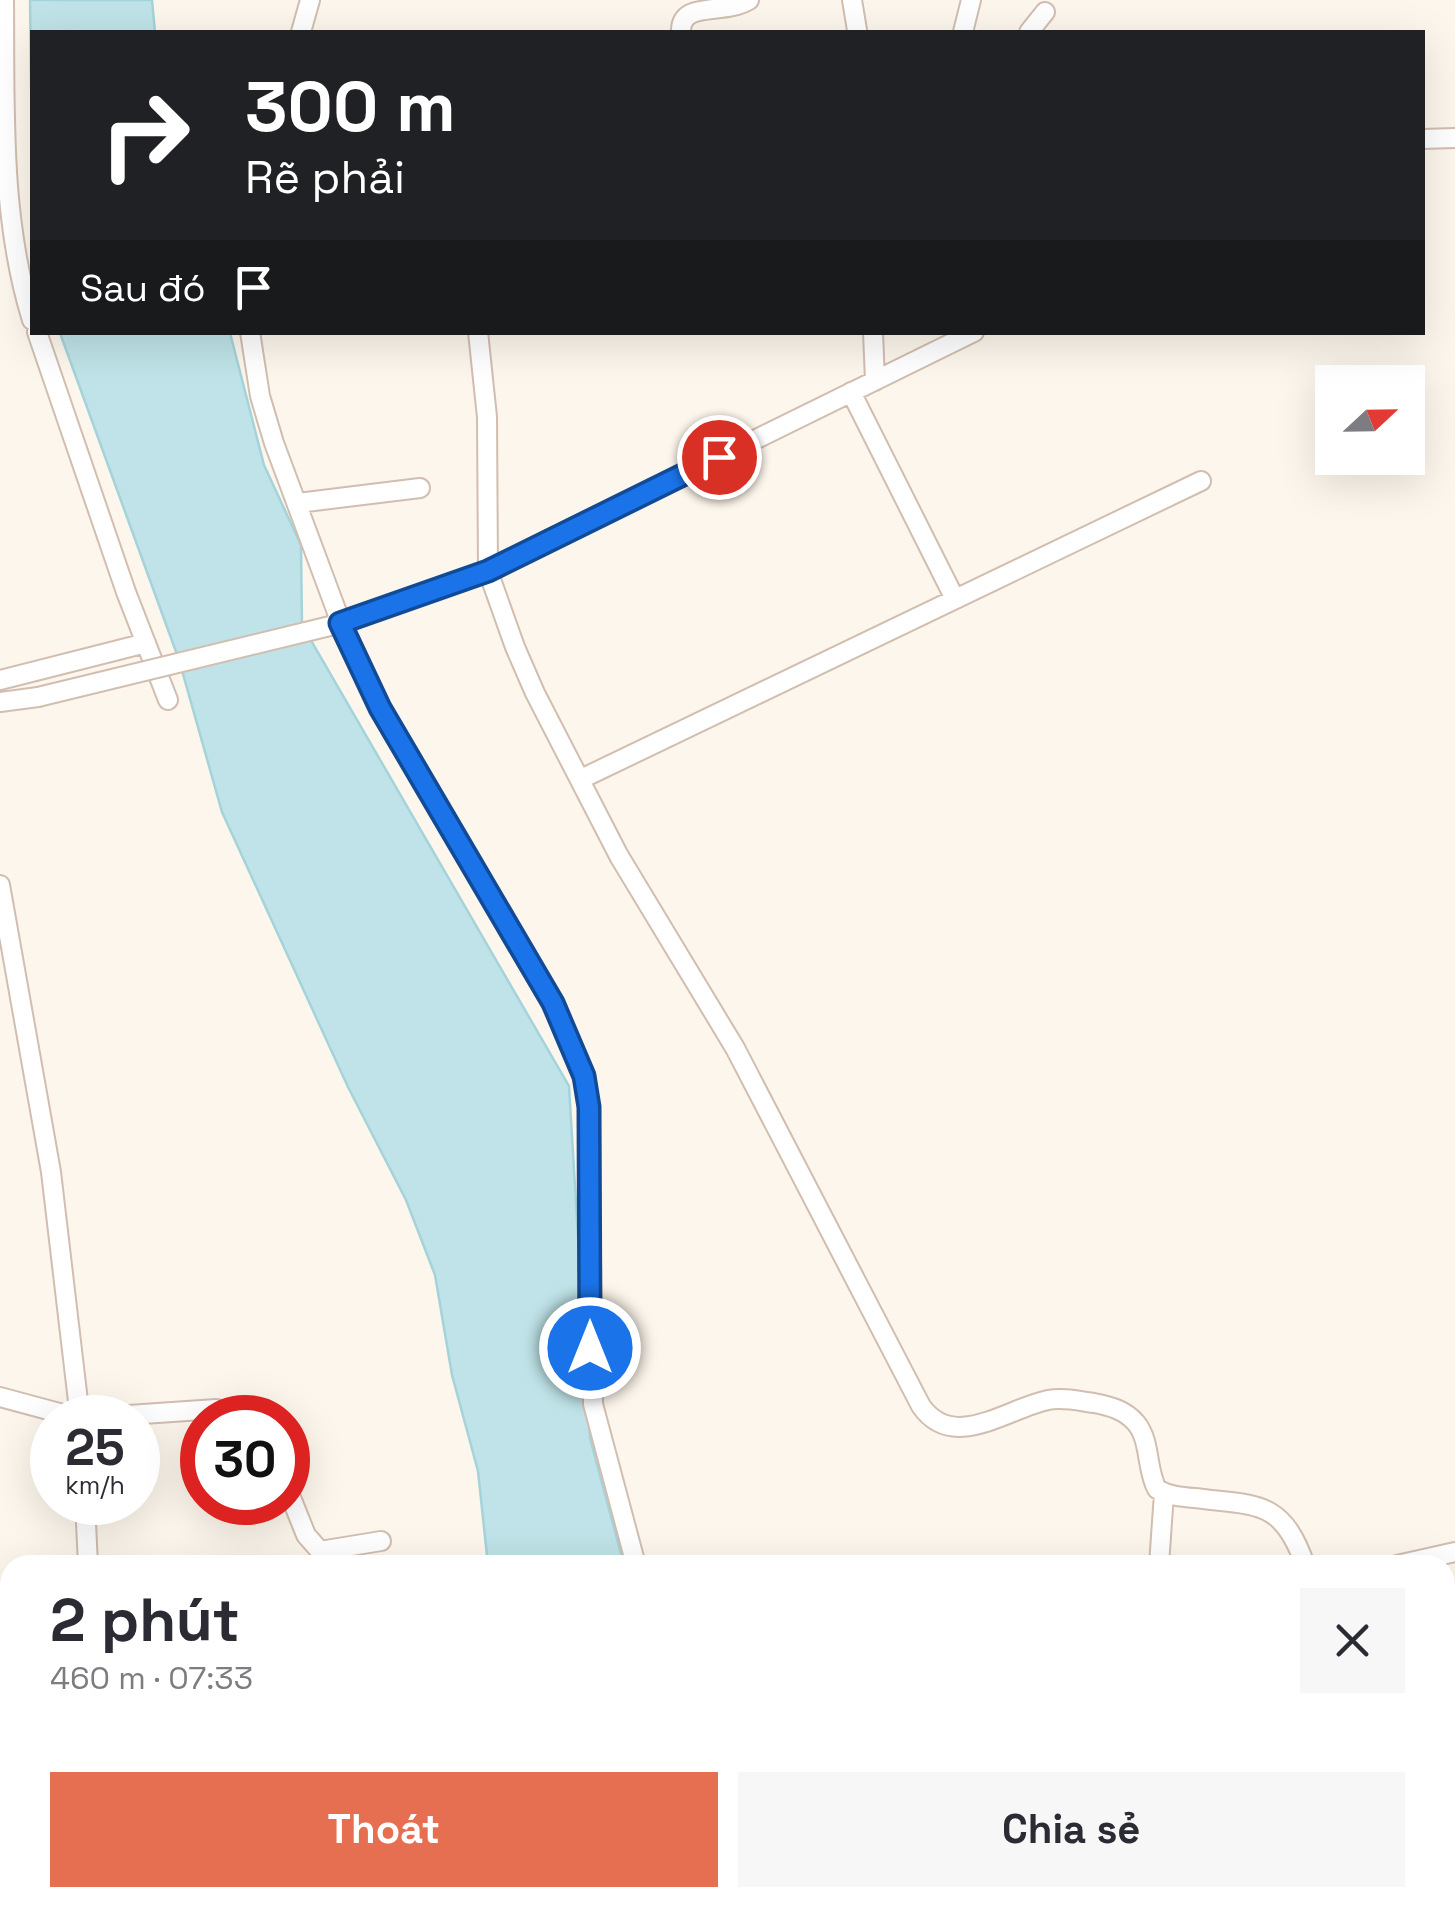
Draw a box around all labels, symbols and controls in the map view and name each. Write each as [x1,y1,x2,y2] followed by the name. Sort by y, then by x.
[245,62,456,151] text: 300 m
[80,70,210,200] icon: right
[245,149,405,206] text: Rẽ phải
[226,260,281,315] icon: arrive
[80,264,206,312] text: Sau đó
[1315,365,1425,475] north arrow
[1315,365,1425,475] map controls
[677,415,762,500] pin
[692,430,747,485] icon: arrive
[538,1296,642,1400] position arrow
[180,1395,310,1525] speed limit sign: 30
[65,1416,125,1480] text: 25
[65,1469,125,1501] text: km/h
[50,1582,240,1659] text: 2 phút
[1300,1588,1405,1693] button: close
[50,1658,253,1698] text: 460 m · 07:33
[50,1772,718,1887] button: Thoát
[738,1772,1405,1887] button: Chia sẻ

